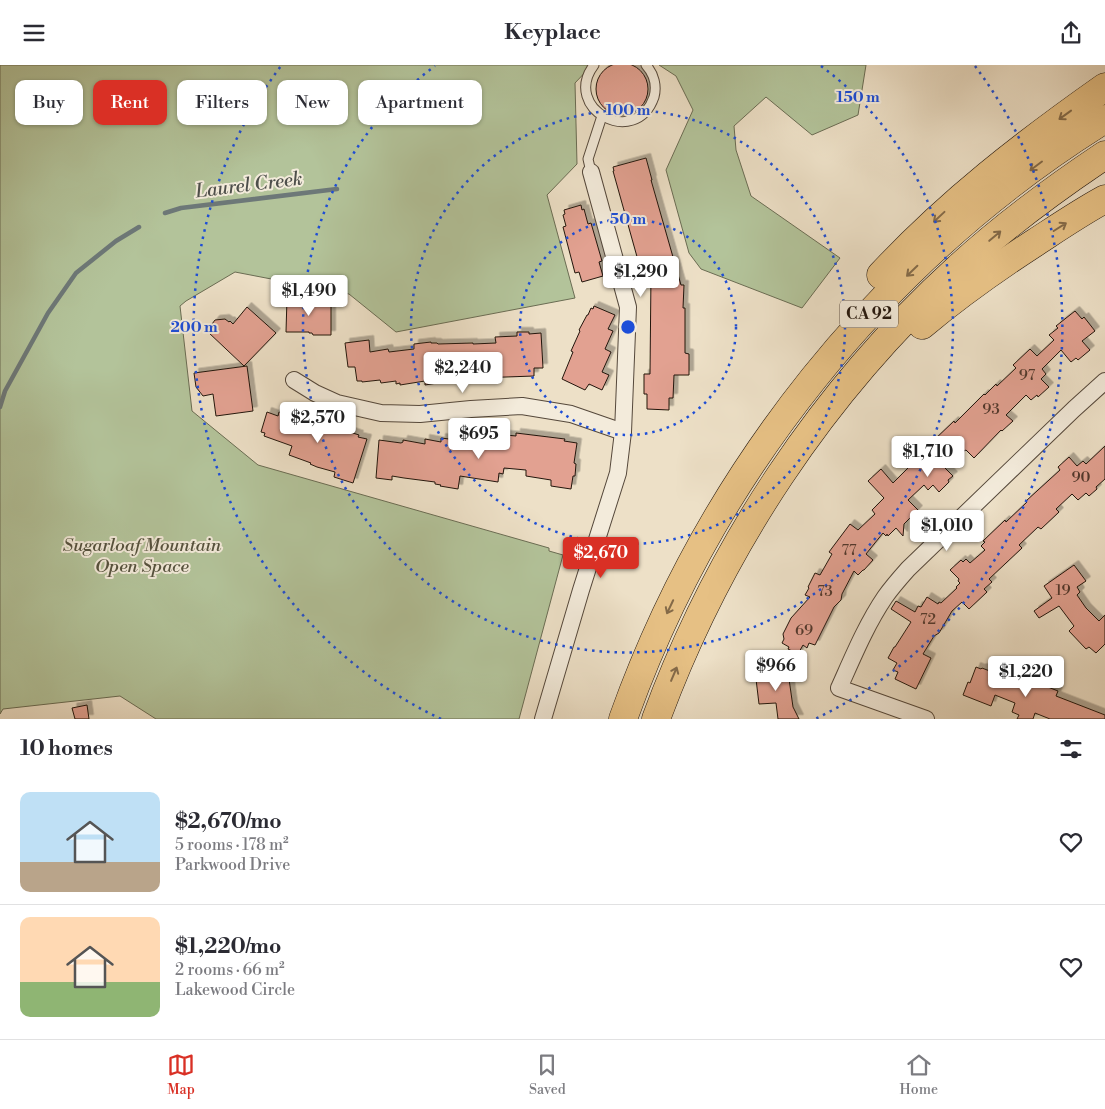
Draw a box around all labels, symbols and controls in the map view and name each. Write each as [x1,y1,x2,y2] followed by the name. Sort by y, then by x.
[20,19,48,47] icon: menu
[504,19,601,46] text: Keyplace
[1057,19,1085,47] icon: share
[15,80,83,125] chip: Buy
[93,80,167,125] chip: Rent
[177,80,267,125] chip: Filters
[277,80,348,125] chip: New
[358,80,482,125] chip: Apartment
[836,88,880,107] text: 150 m
[606,101,651,120] text: 100 m
[1058,110,1072,120] one-way arrow
[1029,161,1043,171] one-way arrow
[193,167,304,204] water label: Laurel Creek
[610,210,646,229] text: 50 m
[932,211,945,223] one-way arrow
[1052,221,1066,231] one-way arrow
[989,230,1002,241] one-way arrow
[600,255,682,298] pin: $1,290
[614,262,668,282] text: $1,290
[906,264,918,276] one-way arrow
[268,275,350,317] pin: $1,490
[282,281,336,301] text: $1,490
[840,300,898,327] road number: CA 92
[170,318,218,337] text: 200 m
[619,318,637,336] centre of rings
[422,351,504,394] pin: $2,240
[435,358,491,378] text: $2,240
[1019,366,1036,385] house number: 97
[982,400,1000,419] house number: 93
[277,401,359,444] pin: $2,570
[291,408,345,428] text: $2,570
[449,417,509,460] pin: $695
[459,424,499,444] text: $695
[887,435,969,478] pin: $1,710
[903,442,954,462] text: $1,710
[1071,468,1091,487] house number: 90
[906,509,988,552] pin: $1,010
[921,516,973,536] text: $1,010
[63,534,222,578] park label: Sugarloaf Mountain Open Space
[560,537,642,579] pin: $2,670
[841,541,857,560] house number: 77
[574,543,628,563] text: $2,670
[1055,581,1071,600] house number: 19
[817,582,833,601] house number: 73
[664,600,674,615] one-way arrow
[920,610,936,629] house number: 72
[795,621,813,640] house number: 69
[746,649,806,692] pin: $966
[985,655,1067,698] pin: $1,220
[756,656,796,676] text: $966
[999,662,1053,682] text: $1,220
[669,667,679,682] one-way arrow
[1057,735,1085,763] icon: filters
[20,736,113,762] text: 10 homes
[175,809,282,835] text: $2,670/mo
[60,812,120,872] icon: home
[1057,828,1085,856] icon: heart
[175,835,289,855] text: 5 rooms · 178 m²
[175,855,290,875] text: Parkwood Drive
[175,934,281,960] text: $1,220/mo
[60,937,120,997] icon: home
[1057,953,1085,981] icon: heart
[175,960,285,980] text: 2 rooms · 66 m²
[175,980,295,1000] text: Lakewood Circle
[167,1051,195,1099] tab: Map
[529,1051,566,1099] tab: Saved
[900,1051,938,1099] tab: Home

